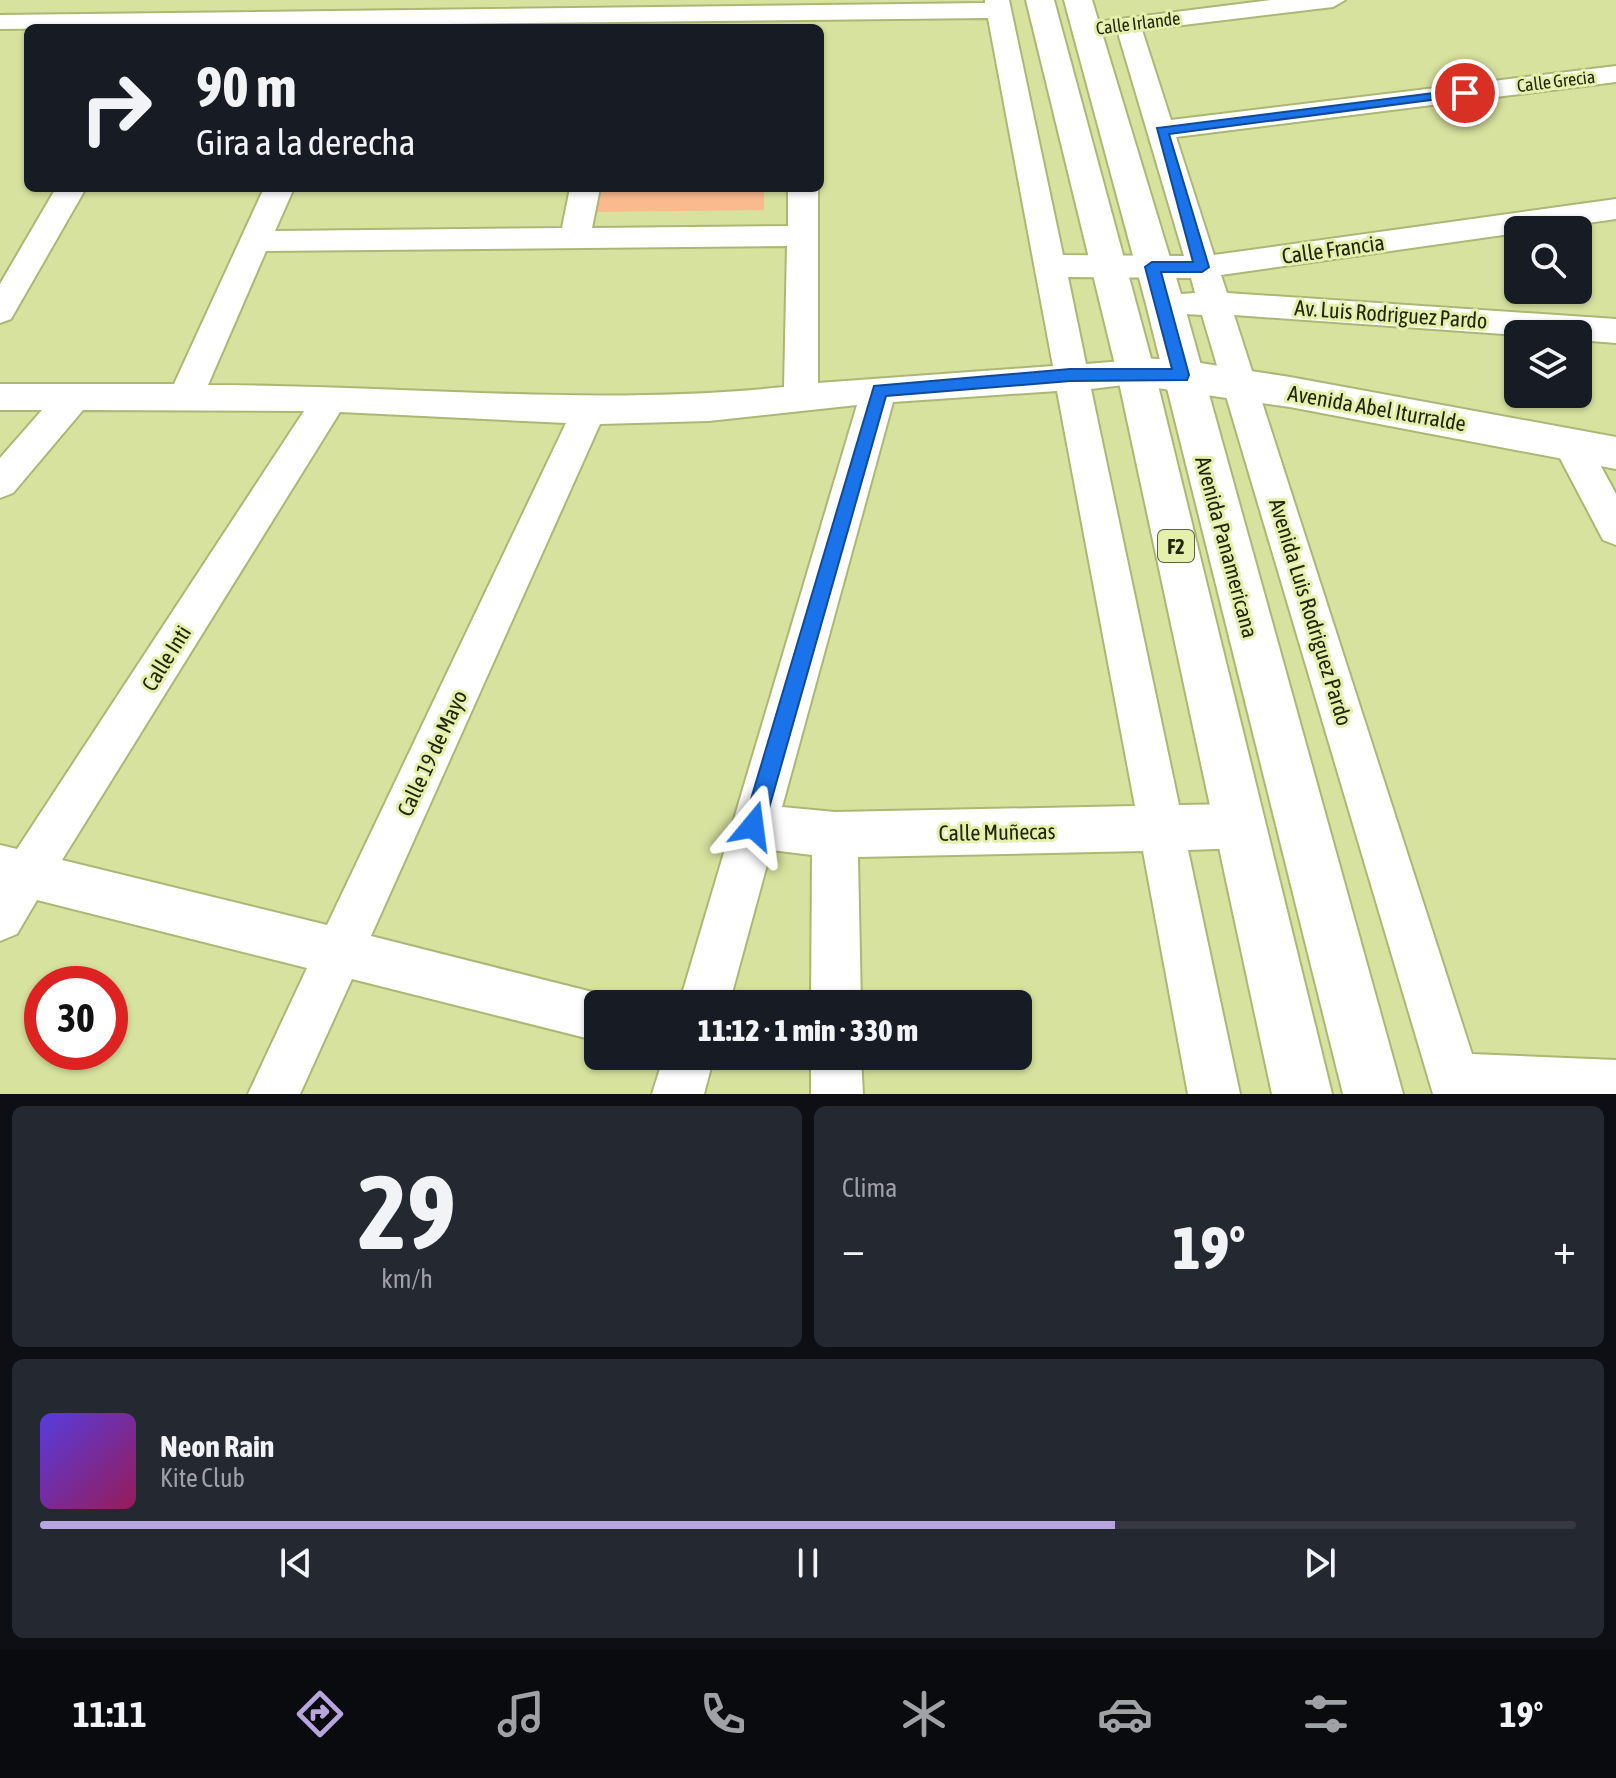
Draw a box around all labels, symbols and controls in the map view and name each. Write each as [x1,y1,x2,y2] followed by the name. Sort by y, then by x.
[1095,7,1181,39] street label: Calle Irlande
[196,55,297,119] text: 90 m
[64,56,168,160] icon: right
[1431,59,1499,127] pin
[1516,66,1596,96] street label: Calle Grecia
[1443,71,1487,115] icon: arrive
[196,121,416,163] text: Gira a la derecha
[1504,216,1592,408] map controls
[1504,216,1592,304] button: search
[1280,229,1386,269] street label: Calle Francia
[1294,294,1488,334] street label: Av. Luis Rodriguez Pardo
[1504,320,1592,408] button: layers
[1286,380,1468,436] street label: Avenida Abel Iturralde
[1190,453,1264,641] street label: Avenida Panamericana
[1264,495,1358,729] street label: Avenida Luis Rodriguez Pardo
[1158,530,1194,562] road number: F2
[136,620,196,696] street label: Calle Inti
[392,686,472,820] street label: Calle 19 de Mayo
[711,784,795,868] position arrow
[938,818,1056,846] street label: Calle Muñecas
[24,966,128,1070] speed limit sign: 30
[698,1013,918,1047] text: 11:12 · 1 min · 330 m
[358,1152,456,1271] text: 29
[842,1173,897,1203] text: Clima
[1173,1213,1245,1282] text: 19°
[842,1223,865,1273] text: −
[1553,1223,1576,1273] text: +
[381,1264,433,1294] text: km/h
[160,1429,274,1463] text: Neon Rain
[160,1463,245,1493] text: Kite Club
[274,1541,318,1585] icon: previous
[786,1541,830,1585] icon: pause
[1298,1541,1342,1585] icon: next
[292,1686,348,1742] icon: directions
[493,1686,549,1742] icon: music
[695,1686,751,1742] icon: phone
[896,1686,952,1742] icon: climate
[1097,1686,1153,1742] icon: car
[1298,1686,1354,1742] icon: filters
[73,1693,147,1735] text: 11:11
[1500,1693,1543,1735] text: 19°

